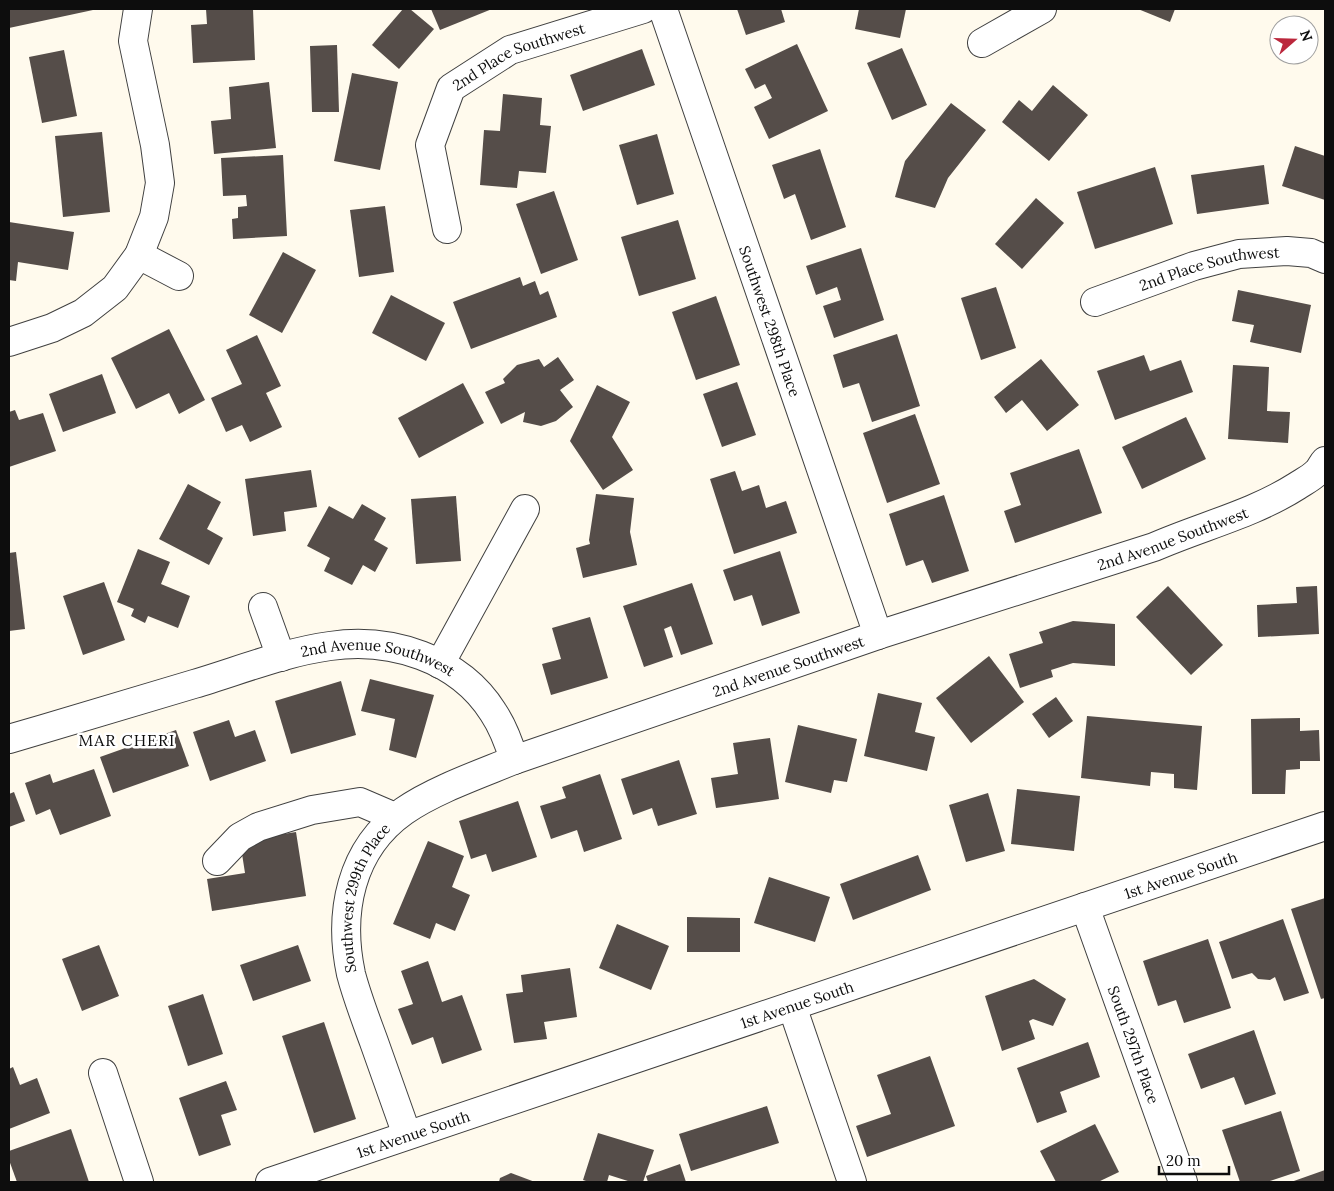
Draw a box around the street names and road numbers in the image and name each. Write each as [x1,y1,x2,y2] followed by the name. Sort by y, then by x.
[449,18,587,94] street label: 2nd Place Southwest
[1137,242,1280,295] street label: 2nd Place Southwest
[735,243,805,399] street label: Southwest 298th Place
[1095,502,1251,574] street label: 2nd Avenue Southwest
[710,631,867,701] street label: 2nd Avenue Southwest
[299,634,459,680] street label: 2nd Avenue Southwest
[337,819,394,975] street label: Southwest 299th Place
[1122,847,1240,903] street label: 1st Avenue South
[738,976,856,1032] street label: 1st Avenue South
[1104,983,1164,1106] street label: South 297th Place
[354,1106,472,1162] street label: 1st Avenue South

